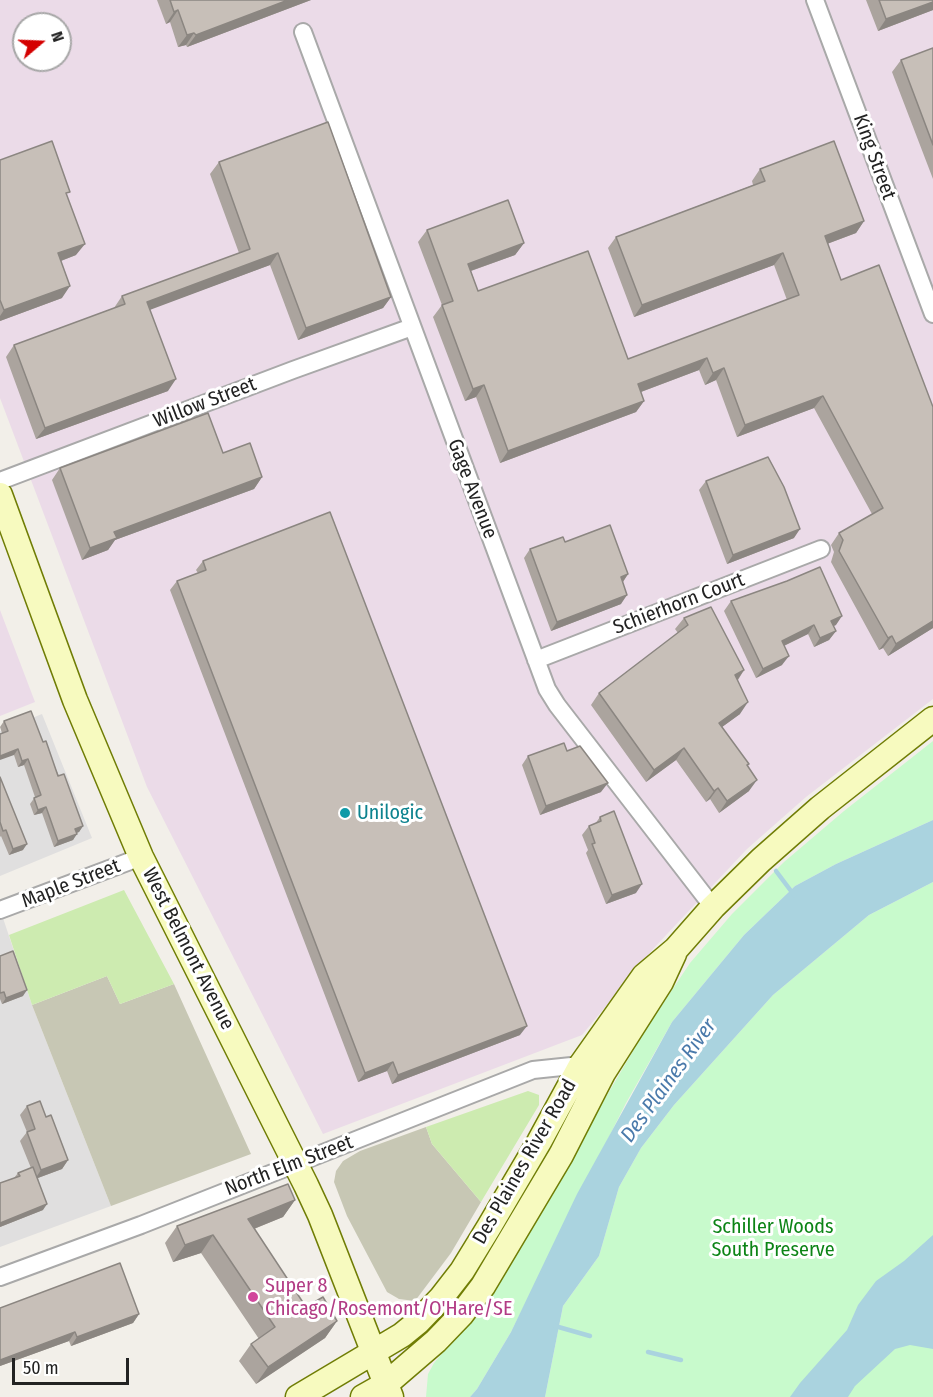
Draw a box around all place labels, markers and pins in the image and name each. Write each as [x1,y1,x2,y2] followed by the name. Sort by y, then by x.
[357,801,423,825] place label: Unilogic
[338,806,352,820] marker: Unilogic
[265,1274,512,1321] place label: Super 8 Chicago/Rosemont/O'Hare/SE
[246,1290,260,1304] marker: Super 8 Chicago/Rosemont/O'Hare/SE

